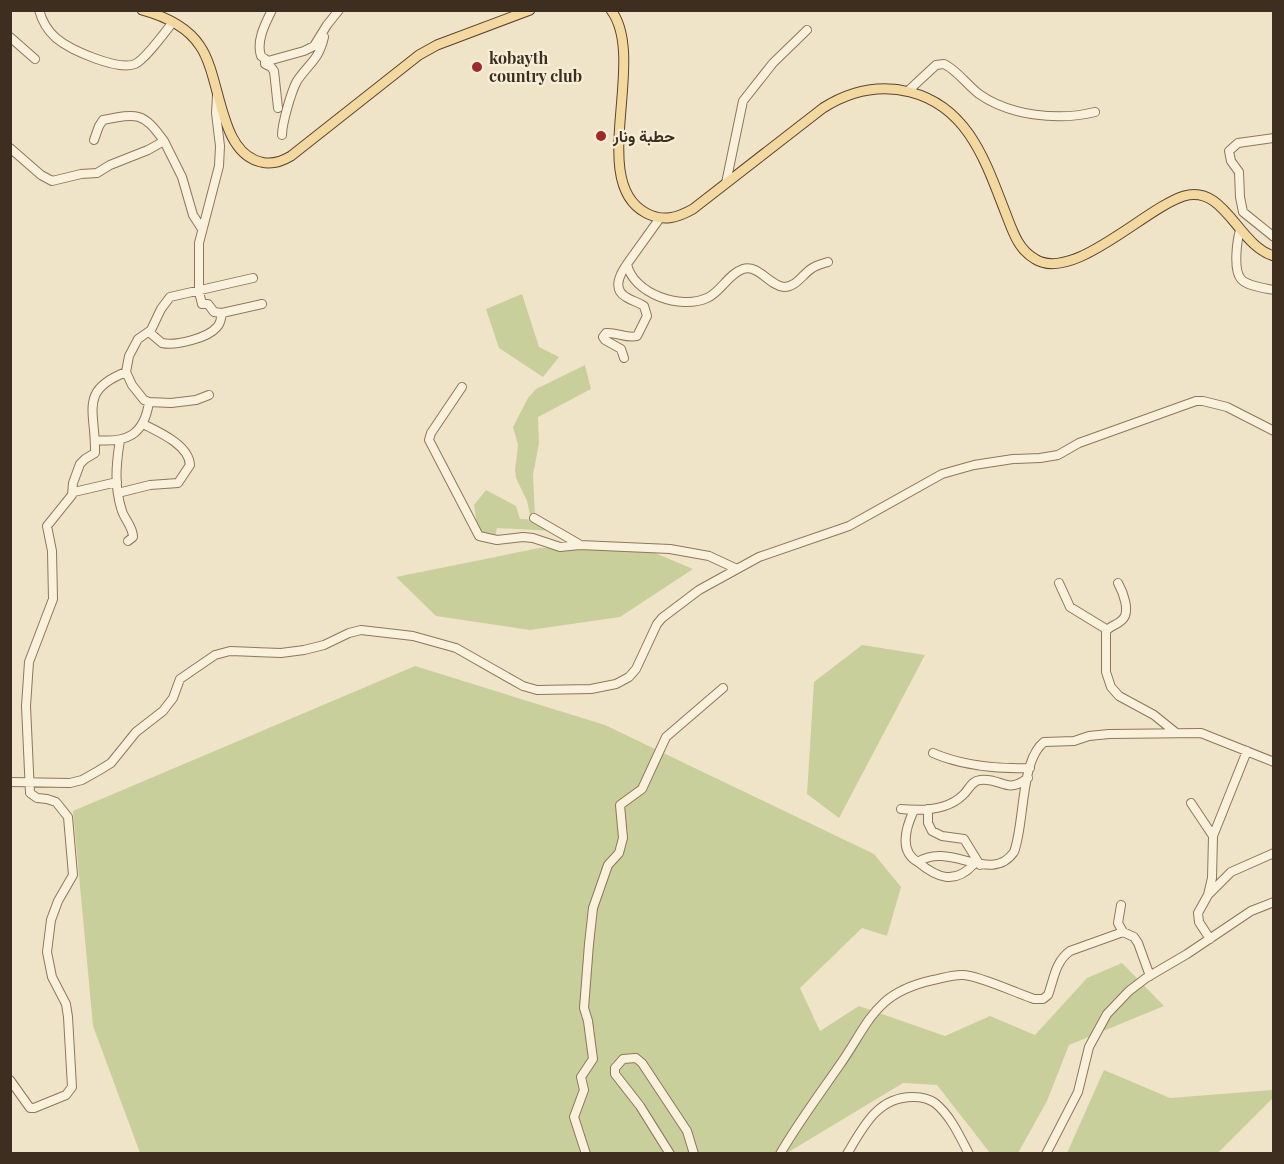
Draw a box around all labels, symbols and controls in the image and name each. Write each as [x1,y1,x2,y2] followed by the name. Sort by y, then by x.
[489,47,582,86] place label: kobayth country club
[470,60,484,74] marker: kobayth country club
[612,125,675,147] place label: حطبة ونار
[594,129,608,143] marker: حطبة ونار

